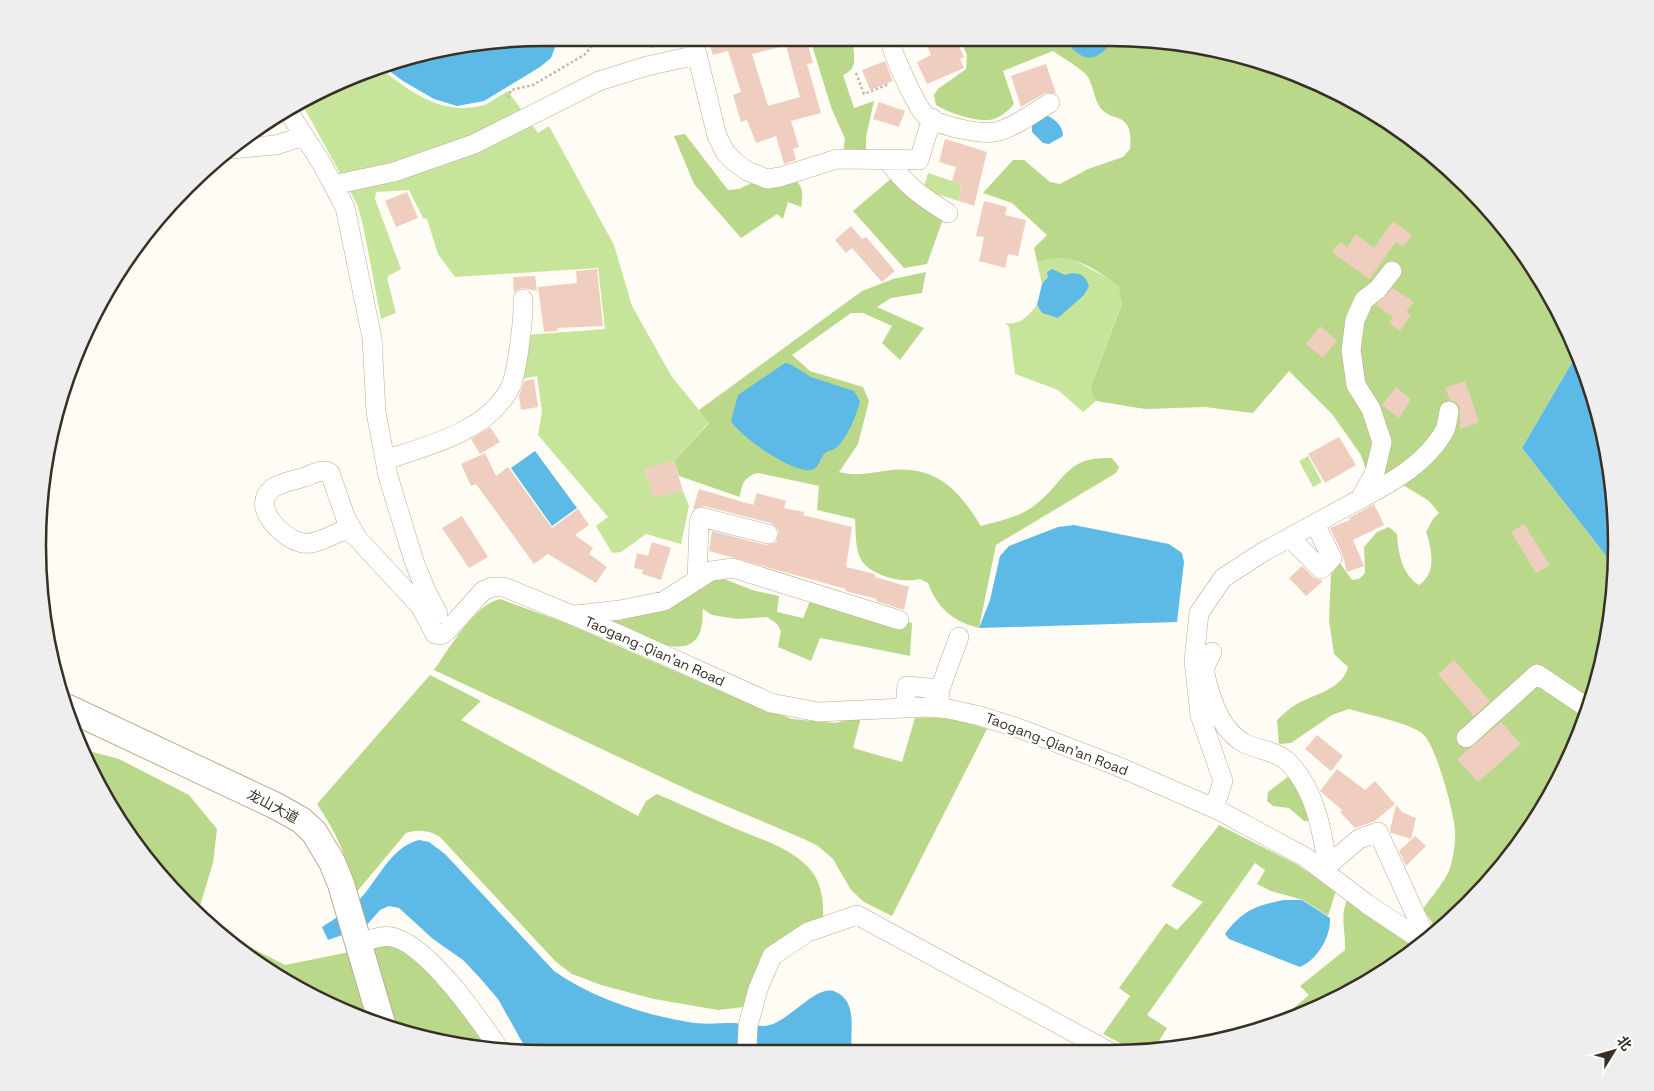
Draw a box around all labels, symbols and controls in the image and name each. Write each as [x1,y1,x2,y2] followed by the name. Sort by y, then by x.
[582,612,728,690] street label: Taogang-Qian'an Road
[983,708,1131,780] street label: Taogang-Qian'an Road
[244,785,302,827] street label: 龙山大道
[1589,1026,1639,1076] north arrow
[1613,1032,1636,1054] text: 北

